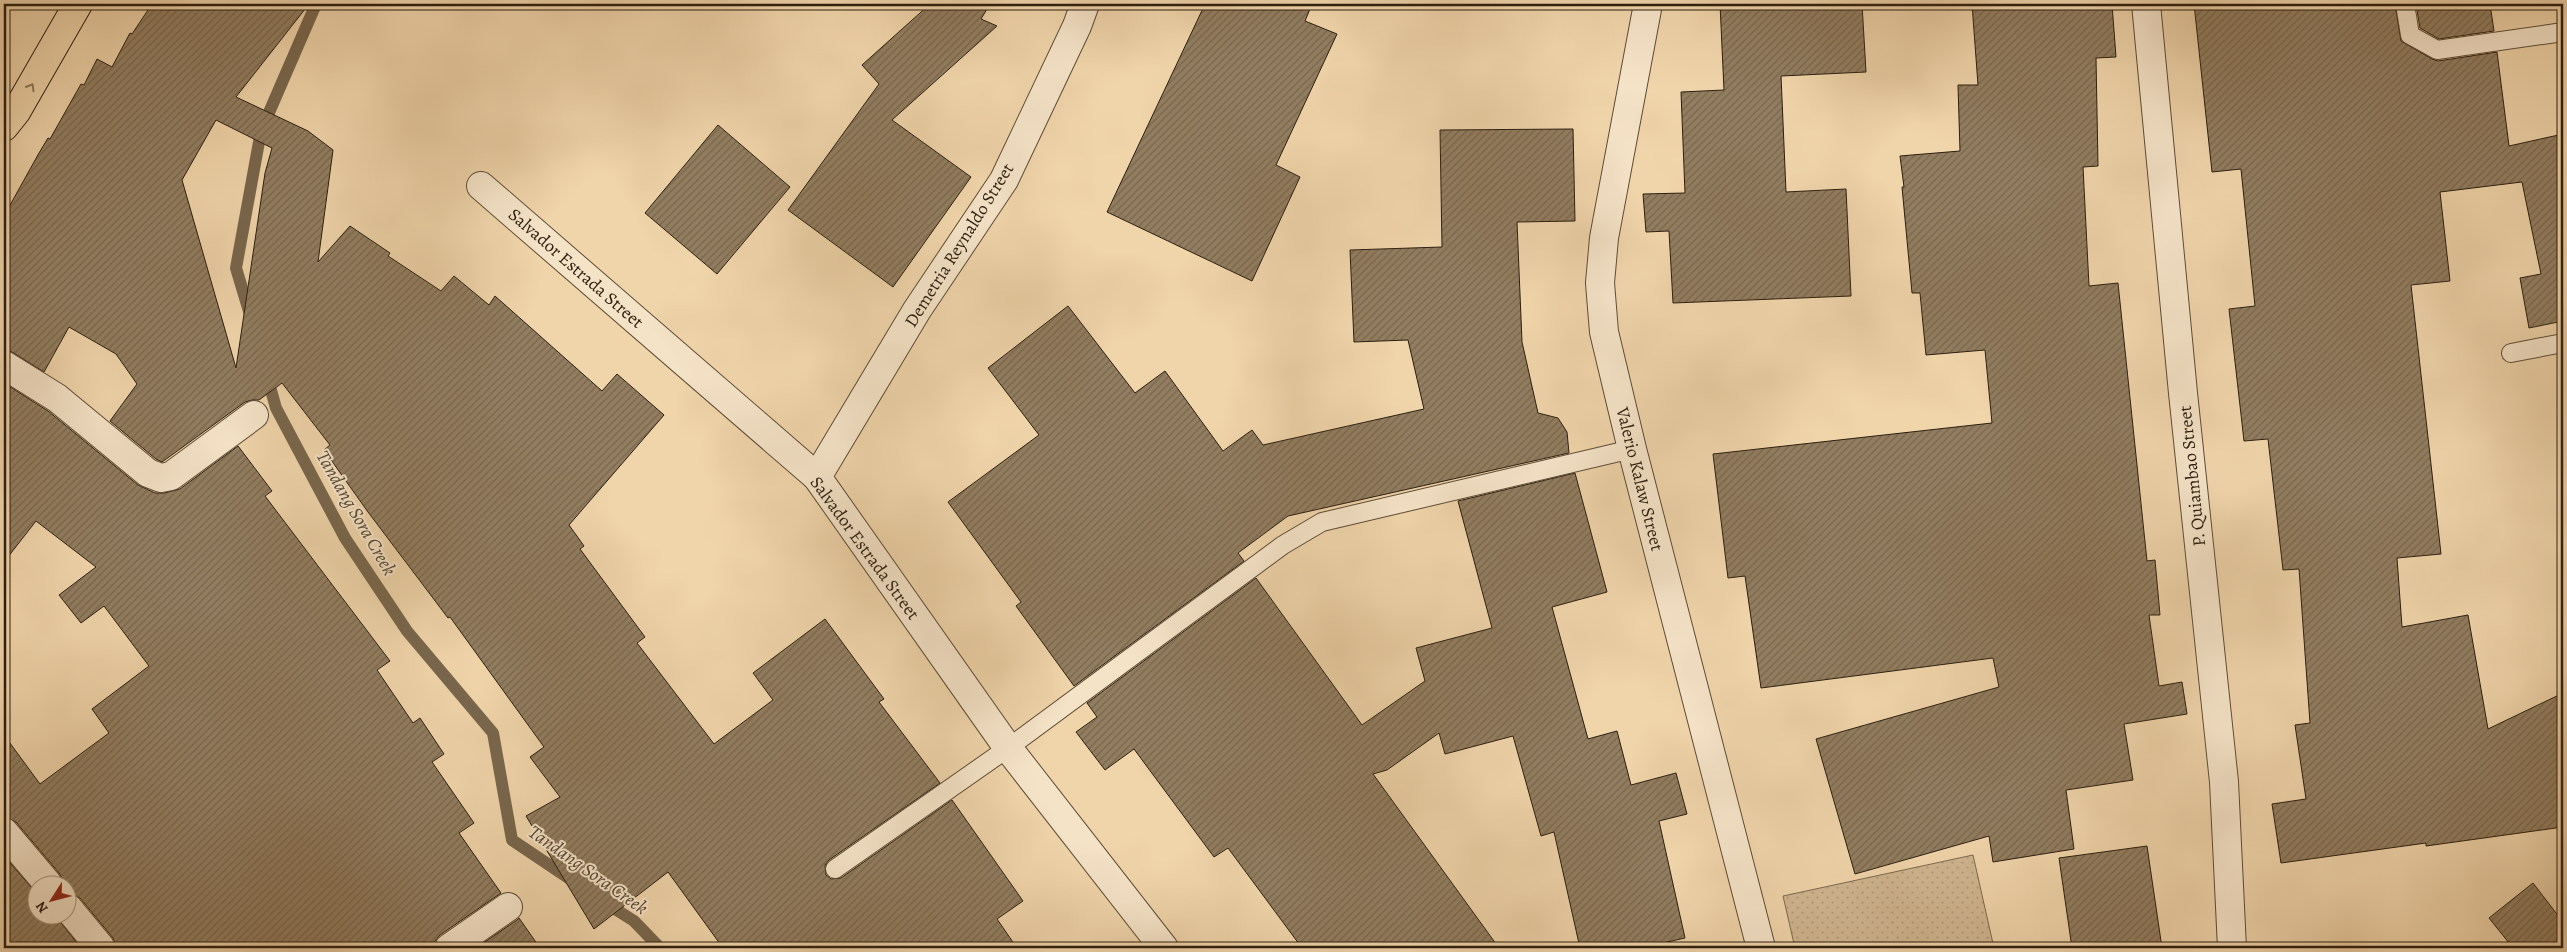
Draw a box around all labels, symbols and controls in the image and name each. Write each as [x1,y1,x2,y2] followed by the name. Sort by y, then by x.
[24,83,34,92] one-way arrow
[899,158,1019,332] street label: Demetria Reynaldo Street
[503,203,649,334] street label: Salvador Estrada Street
[1610,404,1669,553] street label: Valerio Kalaw Street
[2173,404,2211,548] street label: P. Quiambao Street
[310,446,402,580] water label: Tandang Sora Creek
[805,471,925,625] street label: Salvador Estrada Street
[523,819,653,921] water label: Tandang Sora Creek
[28,874,78,924] north arrow
[31,898,53,917] text: N

